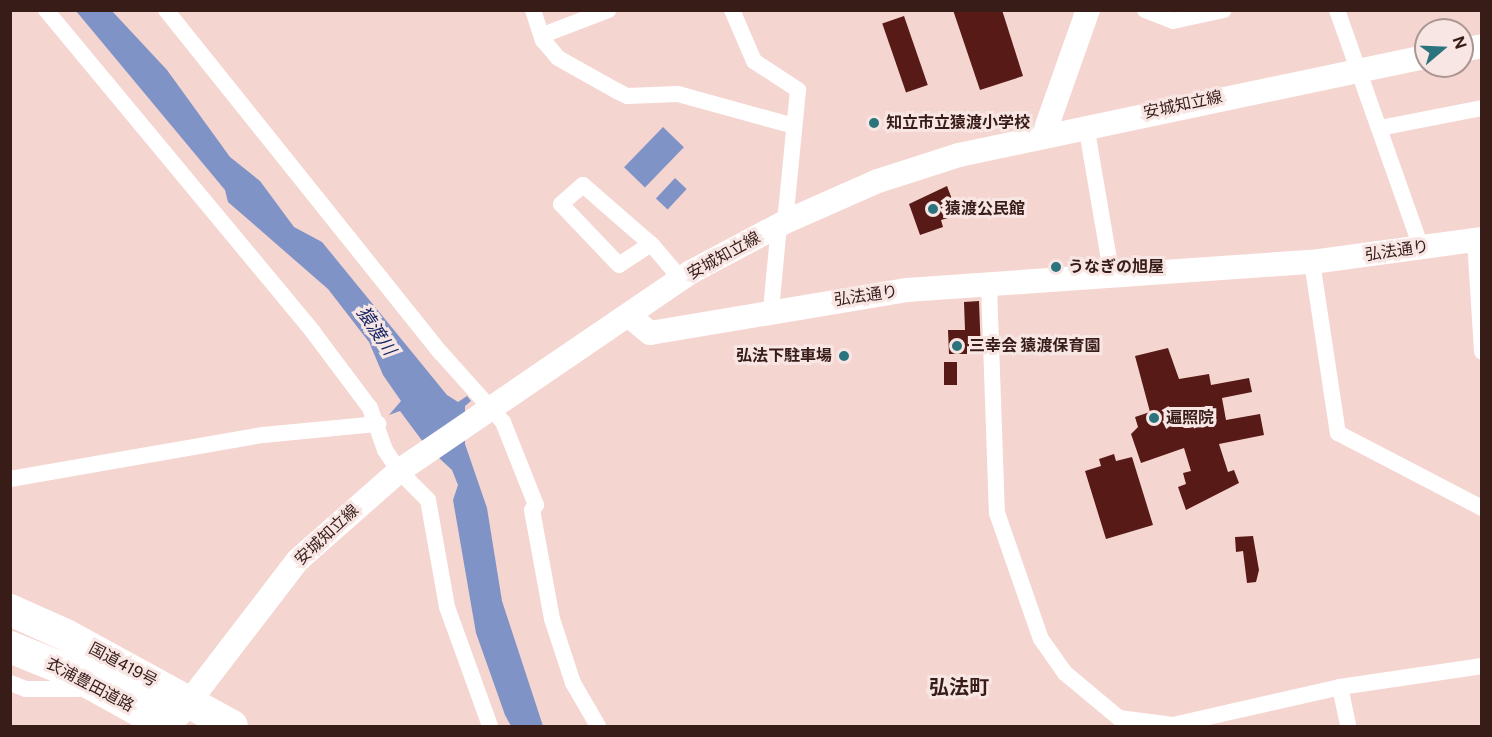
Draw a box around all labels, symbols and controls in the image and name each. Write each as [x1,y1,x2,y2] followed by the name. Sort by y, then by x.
[1414,18,1474,78] north arrow
[1449,34,1471,52] text: N
[1142,87,1224,123] street label: 安城知立線
[886,113,1030,133] place label: 知立市立猿渡小学校
[867,116,881,130] marker: 知立市立猿渡小学校
[945,199,1025,219] place label: 猿渡公民館
[926,202,940,216] marker: 猿渡公民館
[684,228,764,284] street label: 安城知立線
[1364,237,1430,265] street label: 弘法通り
[1068,257,1164,277] place label: うなぎの旭屋
[1049,260,1063,274] marker: うなぎの旭屋
[833,282,899,310] street label: 弘法通り
[352,303,400,359] water label: 猿渡川
[969,336,1101,356] place label: 三幸会 猿渡保育園
[950,339,964,353] marker: 三幸会 猿渡保育園
[736,346,832,366] place label: 弘法下駐車場
[837,349,851,363] marker: 弘法下駐車場
[1166,408,1214,428] place label: 遍照院
[1147,411,1161,425] marker: 遍照院
[291,501,363,569] street label: 安城知立線
[86,639,160,691] street label: 国道419号
[43,654,137,716] street label: 衣浦豊田道路
[929,675,989,699] district label: 弘法町

